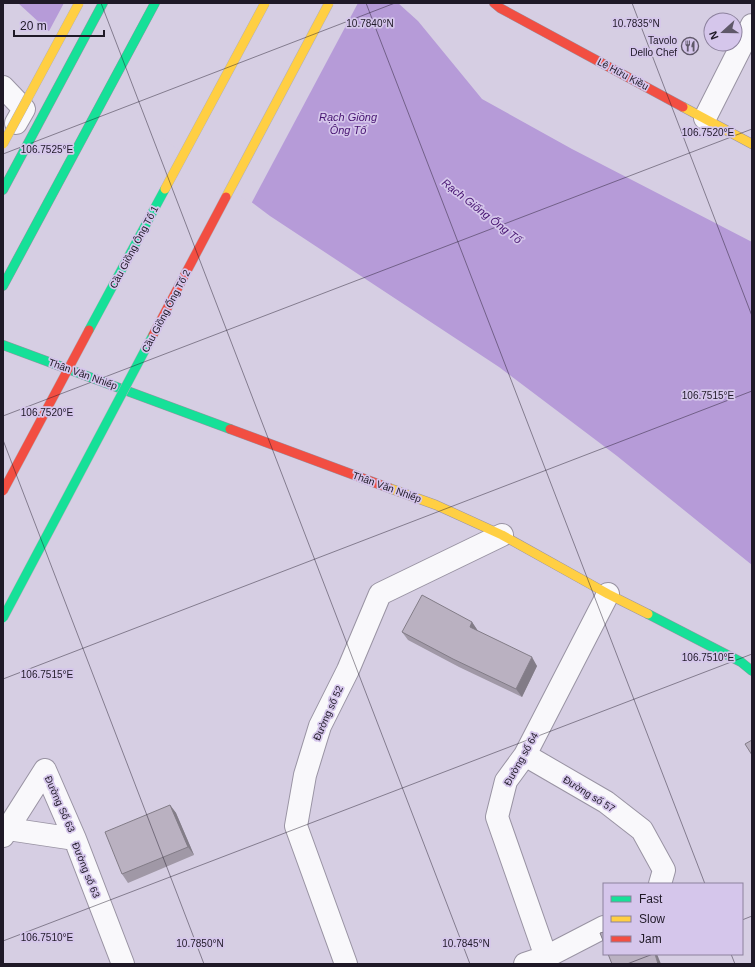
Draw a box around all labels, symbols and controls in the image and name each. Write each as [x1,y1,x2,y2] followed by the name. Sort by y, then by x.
[14,12,104,38] scale bar
[703,12,743,52] north arrow
[346,18,394,29] text: 10.7840°N
[612,18,660,29] text: 10.7835°N
[20,19,47,33] text: 20 m
[707,30,721,41] text: N
[630,35,677,58] place label: Tavolo Dello Chef
[680,36,700,56] restaurant icon: Tavolo Dello Chef
[596,56,650,92] street label: Lê Hữu Kiều
[319,111,378,136] water label: Rạch Giồng Ông Tố
[682,127,735,138] text: 106.7520°E
[21,144,74,155] text: 106.7525°E
[440,176,525,246] water label: Rạch Giống Ống Tố
[107,203,161,290] street label: Cầu Giồng Ông Tố 1
[138,266,193,354] street label: Cầu Giồng Ống Tố 2
[47,356,119,392] street label: Thân Văn Nhiếp
[682,390,735,401] text: 106.7515°E
[21,407,74,418] text: 106.7520°E
[351,469,423,505] street label: Thân Văn Nhiếp
[682,652,735,663] text: 106.7510°E
[21,669,74,680] text: 106.7515°E
[311,683,345,742] street label: Đường số 52
[502,730,540,787] street label: Đường số 64
[43,774,78,834] street label: Đường Số 63
[561,774,617,814] street label: Đường số 57
[70,841,102,900] street label: Đường số 63
[603,883,743,955] legend
[639,892,663,906] text: Fast
[639,912,665,926] text: Slow
[21,932,74,943] text: 106.7510°E
[639,932,662,946] text: Jam
[176,938,224,949] text: 10.7850°N
[442,938,490,949] text: 10.7845°N

